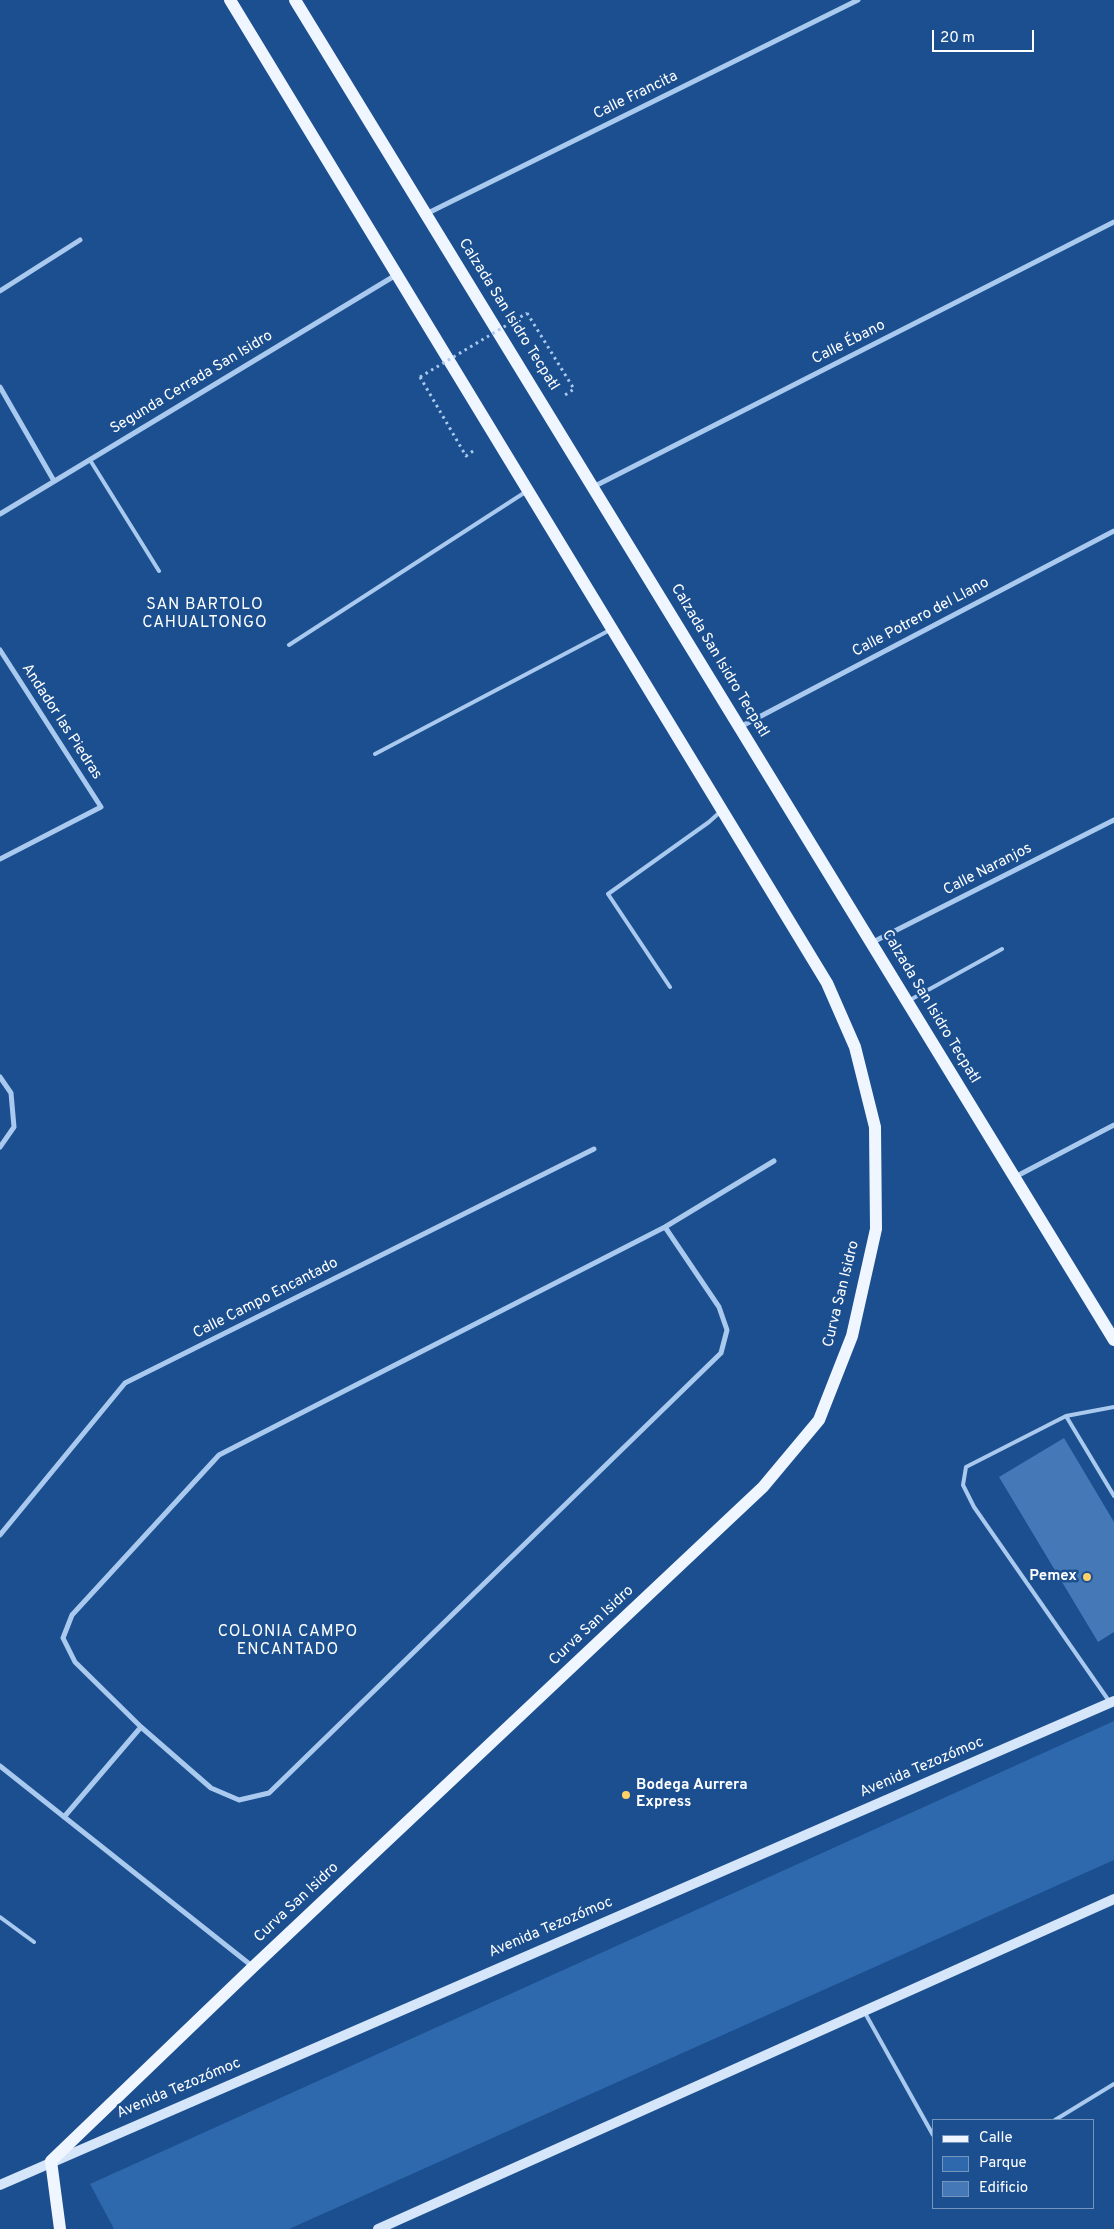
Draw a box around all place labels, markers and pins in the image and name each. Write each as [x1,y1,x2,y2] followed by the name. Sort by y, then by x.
[1029,1568,1077,1586] place label: Pemex
[1081,1571,1093,1583] marker: Pemex
[636,1777,748,1812] place label: Bodega Aurrera Express
[620,1789,632,1801] marker: Bodega Aurrera Express

